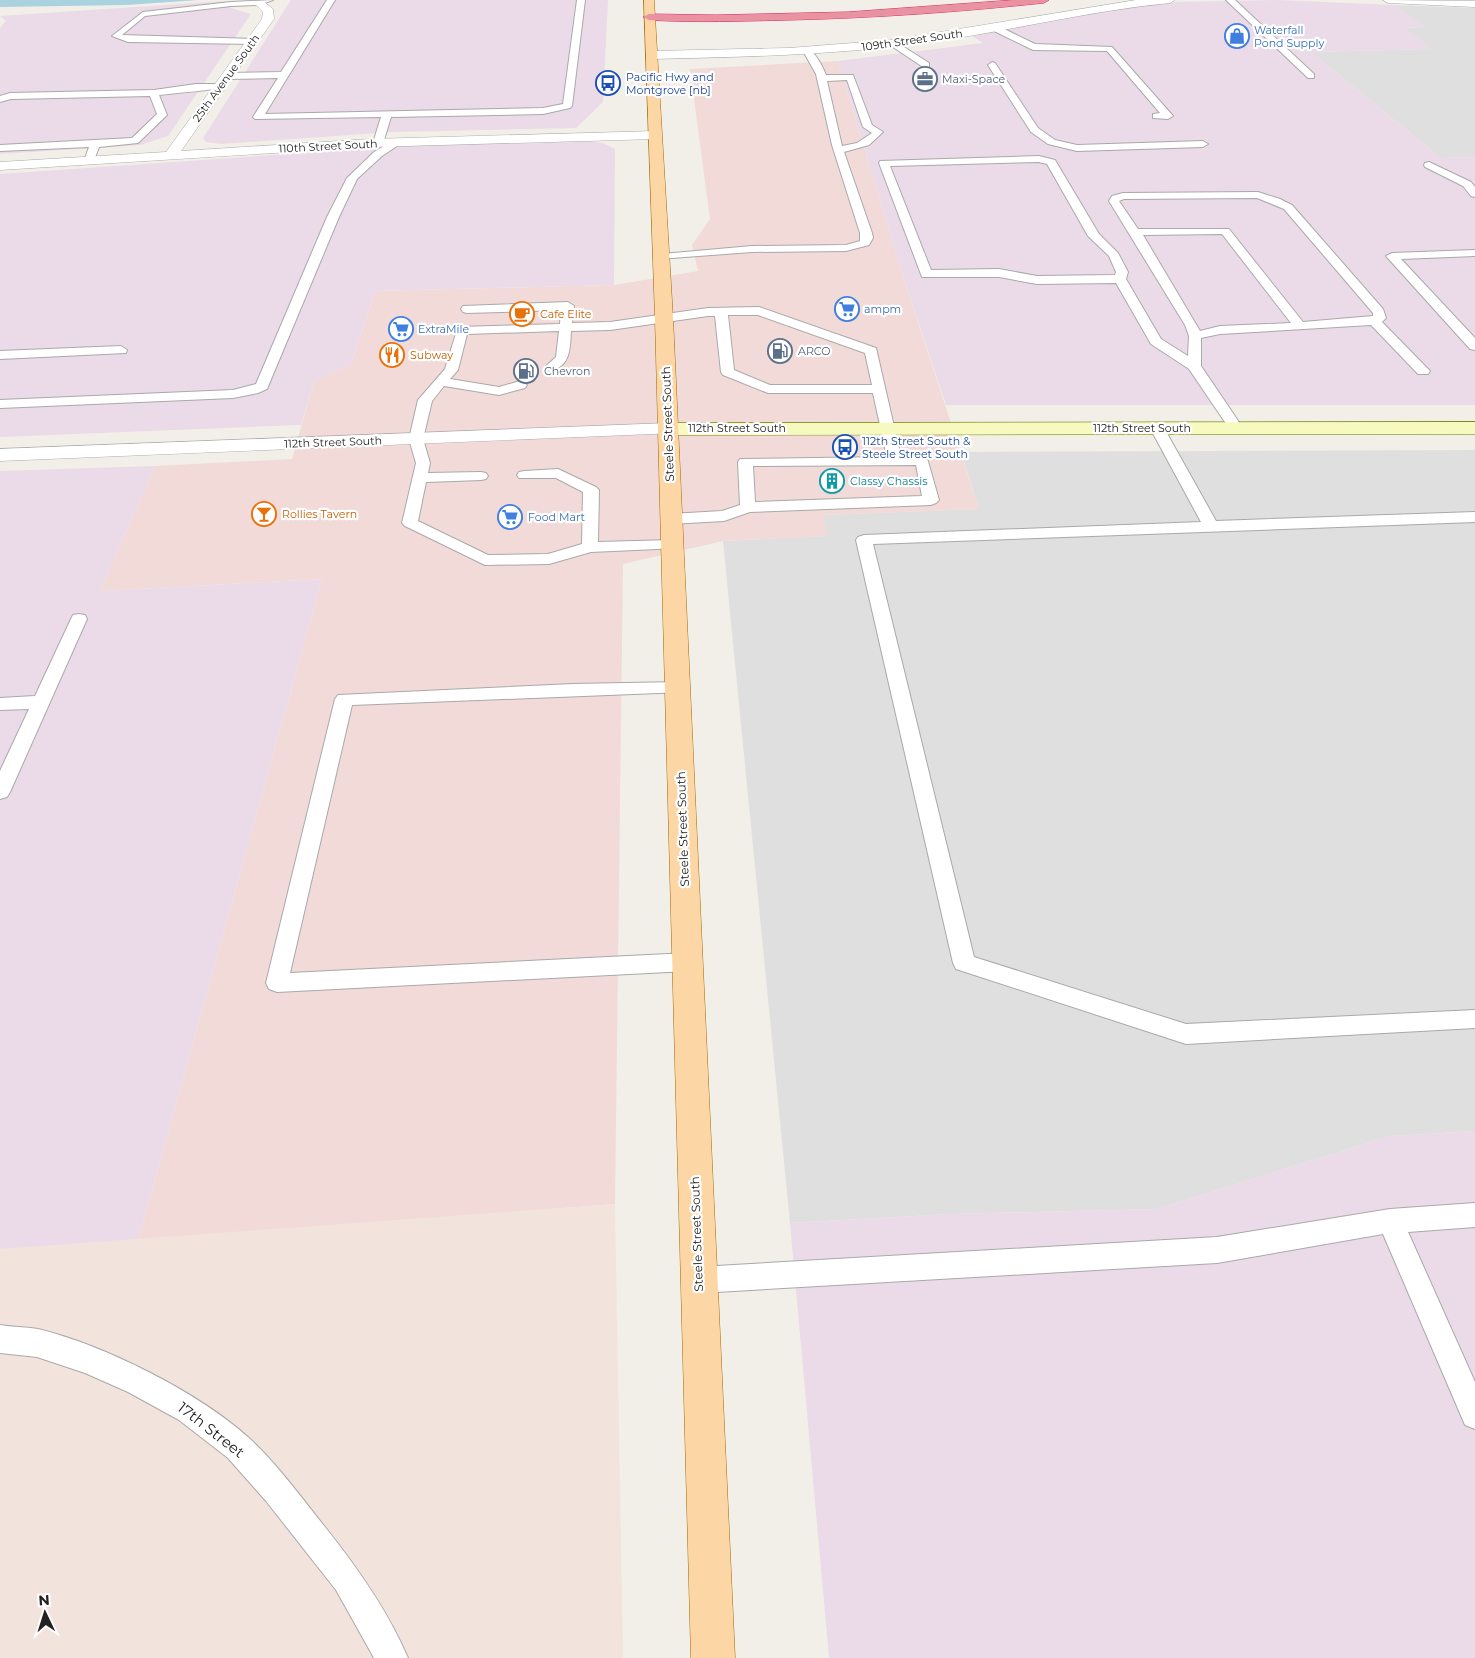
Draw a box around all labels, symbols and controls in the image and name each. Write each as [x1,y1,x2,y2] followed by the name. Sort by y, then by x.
[1224,23,1250,49] shop icon: Waterfall Pond Supply
[1254,23,1324,50] place label: Waterfall Pond Supply
[861,26,963,54] street label: 109th Street South
[190,32,262,124] street label: 25th Avenue South
[912,66,938,92] office icon: Maxi-Space
[595,70,621,96] bus stop icon: Pacific Hwy and Montgrove [nb]
[626,70,714,97] place label: Pacific Hwy and Montgrove [nb]
[942,72,1006,86] place label: Maxi-Space
[278,136,378,156] street label: 110th Street South
[834,296,860,322] supermarket icon: ampm
[509,301,535,327] cafe icon: Cafe Elite
[864,302,901,316] place label: ampm
[540,307,592,321] place label: Cafe Elite
[388,316,414,342] supermarket icon: ExtraMile
[418,322,469,336] place label: ExtraMile
[767,338,793,364] fuel station icon: ARCO
[379,342,405,368] restaurant icon: Subway
[798,344,830,358] place label: ARCO
[410,348,453,362] place label: Subway
[513,358,539,384] fuel station icon: Chevron
[544,364,590,378] place label: Chevron
[658,366,677,482] street label: Steele Street South
[688,421,786,435] street label: 112th Street South
[1093,421,1191,435] street label: 112th Street South
[284,433,382,451] street label: 112th Street South
[832,434,858,460] bus stop icon: 112th Street South & Steele Street South
[862,434,971,461] place label: 112th Street South & Steele Street South
[819,468,845,494] building icon: Classy Chassis
[850,474,928,488] place label: Classy Chassis
[251,501,277,527] bar icon: Rollies Tavern
[497,504,523,530] supermarket icon: Food Mart
[282,507,357,521] place label: Rollies Tavern
[528,510,585,524] place label: Food Mart
[673,771,692,887] street label: Steele Street South
[687,1176,706,1292] street label: Steele Street South
[174,1398,248,1462] street label: 17th Street
[20,1588,70,1638] north arrow
[38,1591,50,1609] text: N

